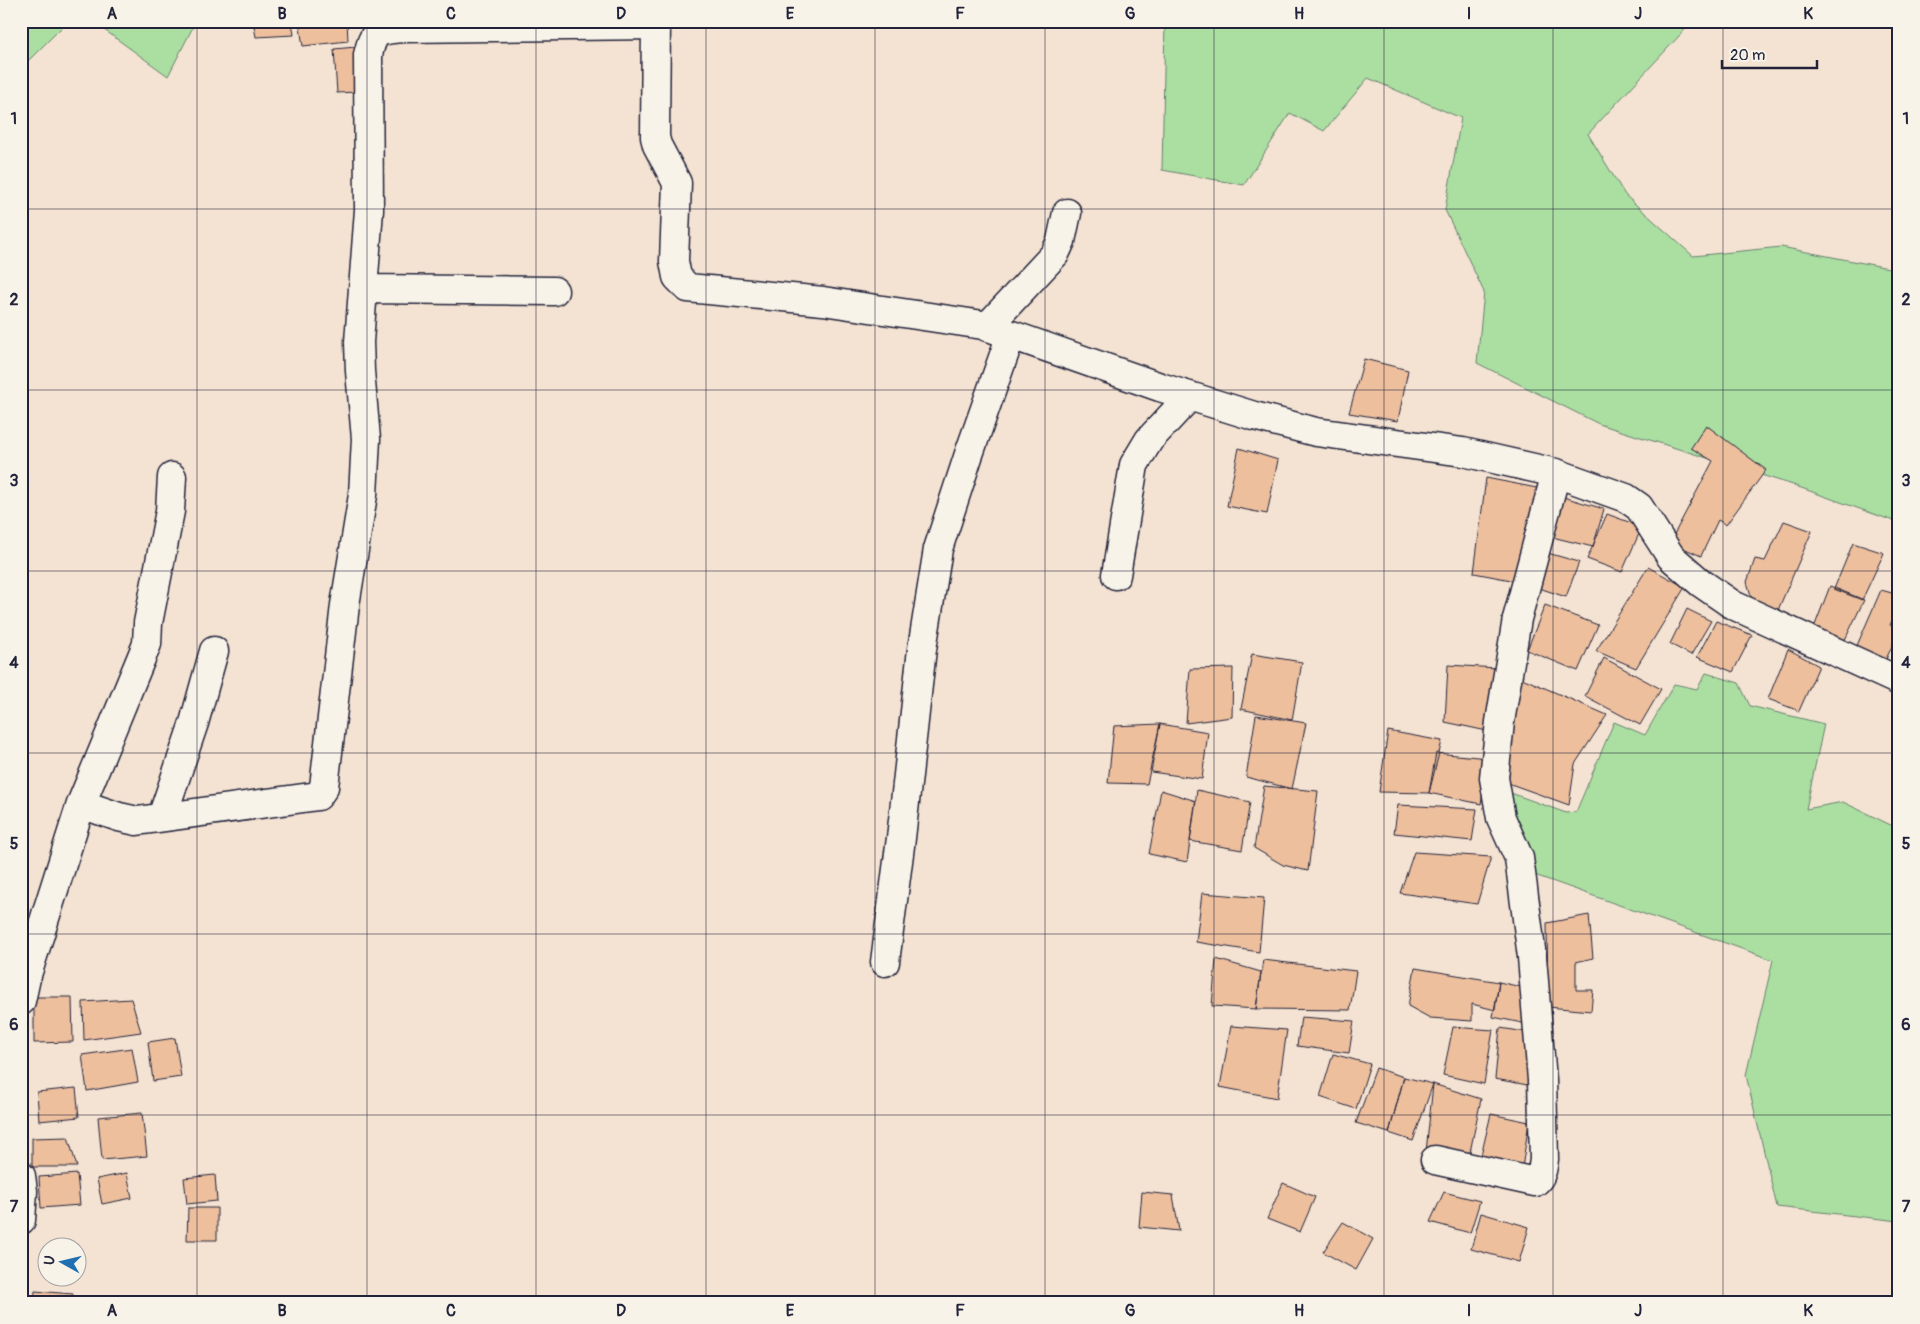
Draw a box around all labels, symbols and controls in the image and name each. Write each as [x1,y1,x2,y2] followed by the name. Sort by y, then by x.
[107,4,118,24] text: A
[277,4,287,24] text: B
[446,4,456,24] text: C
[616,4,626,24] text: D
[786,4,795,24] text: E
[955,4,965,24] text: F
[1125,4,1136,24] text: G
[1294,4,1304,24] text: H
[1467,4,1471,24] text: I
[1634,4,1642,24] text: J
[1803,4,1813,24] text: K
[1722,38,1818,70] scale bar
[1730,46,1765,65] text: 20 m
[11,109,17,129] text: 1
[1903,109,1909,129] text: 1
[10,290,19,310] text: 2
[1902,290,1911,310] text: 2
[10,471,19,491] text: 3
[1902,471,1911,491] text: 3
[9,653,19,673] text: 4
[1901,653,1911,673] text: 4
[10,834,19,854] text: 5
[1902,834,1911,854] text: 5
[9,1015,19,1035] text: 6
[1901,1015,1911,1035] text: 6
[10,1197,19,1217] text: 7
[1902,1197,1911,1217] text: 7
[38,1236,88,1286] north arrow
[41,1254,59,1266] text: U
[107,1301,118,1321] text: A
[277,1301,287,1321] text: B
[446,1301,456,1321] text: C
[616,1301,626,1321] text: D
[786,1301,795,1321] text: E
[955,1301,965,1321] text: F
[1125,1301,1136,1321] text: G
[1294,1301,1304,1321] text: H
[1467,1301,1471,1321] text: I
[1634,1301,1642,1321] text: J
[1803,1301,1813,1321] text: K

